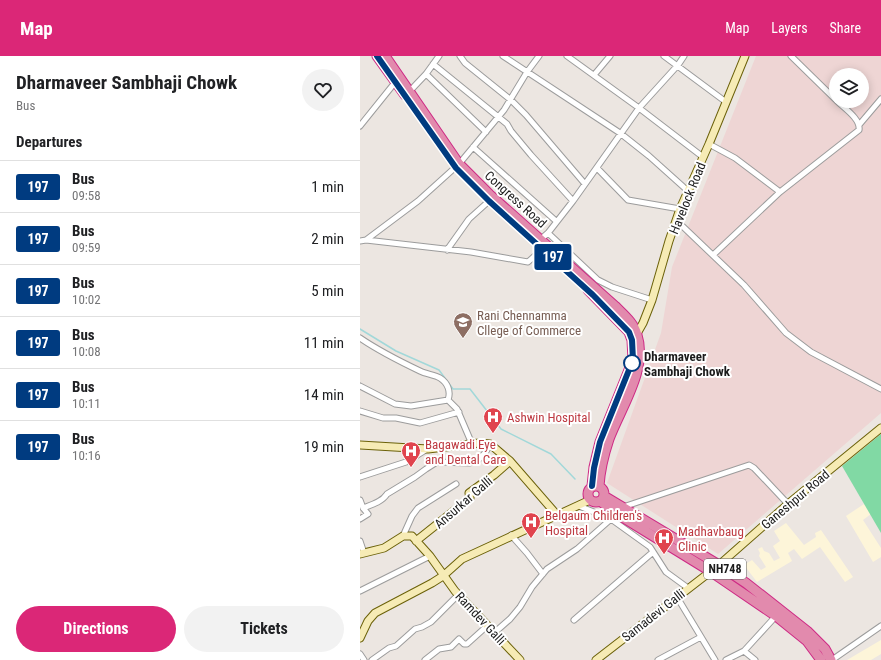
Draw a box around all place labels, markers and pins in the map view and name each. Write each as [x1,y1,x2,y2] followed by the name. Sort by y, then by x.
[477,308,581,338] place label: Rani Chennamma Cllege of Commerce
[452,311,474,339] school or university icon: Rani Chennamma Cllege of Commerce
[644,349,731,379] place label: Dharmaveer Sambhaji Chowk
[623,354,641,372] marker: Dharmaveer Sambhaji Chowk
[482,406,504,434] hospital icon: Ashwin Hospital
[507,410,590,425] place label: Ashwin Hospital
[425,437,506,467] place label: Bagawadi Eye and Dental Care
[400,440,422,468] hospital icon: Bagawadi Eye and Dental Care
[545,508,642,538] place label: Belgaum Children's Hospital
[520,511,542,539] hospital icon: Belgaum Children's Hospital
[678,524,744,554] place label: Madhavbaug Clinic
[653,527,675,555] hospital icon: Madhavbaug Clinic

